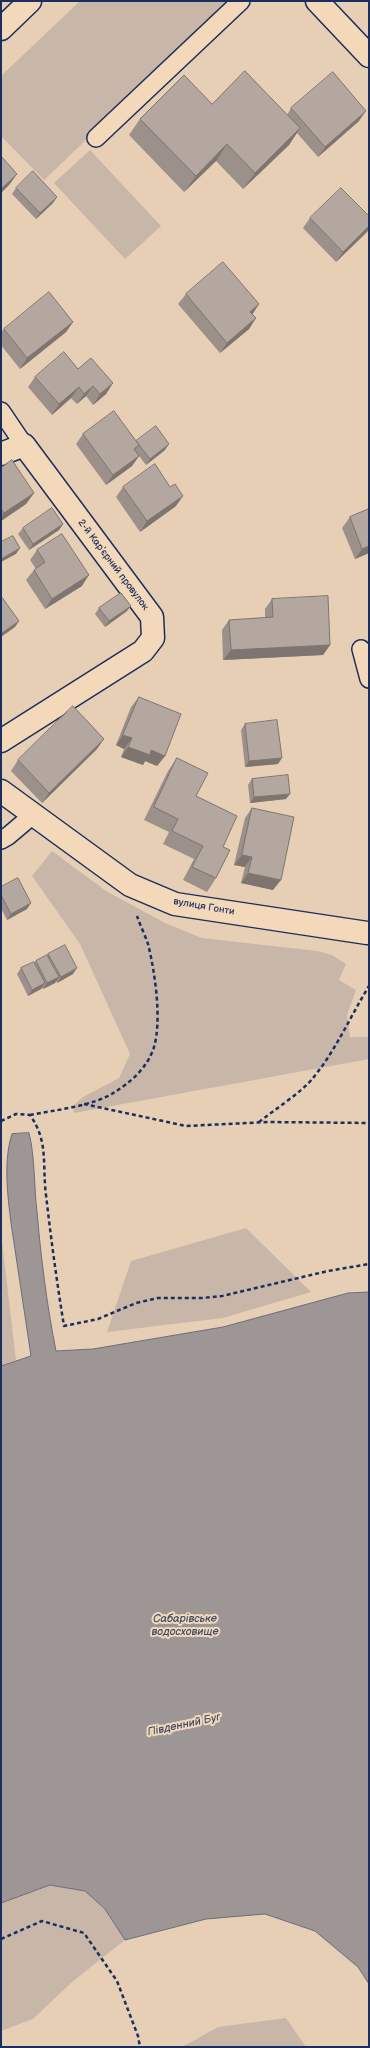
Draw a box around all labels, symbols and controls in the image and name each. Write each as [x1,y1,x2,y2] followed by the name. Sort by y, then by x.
[75,517,151,613] street label: 2-й Карʼєрний провулок
[172,896,236,918] street label: вулиця Гонти
[151,1612,219,1638] water label: Сабарівське водосховище
[146,1711,222,1739] water label: Південний Буг

